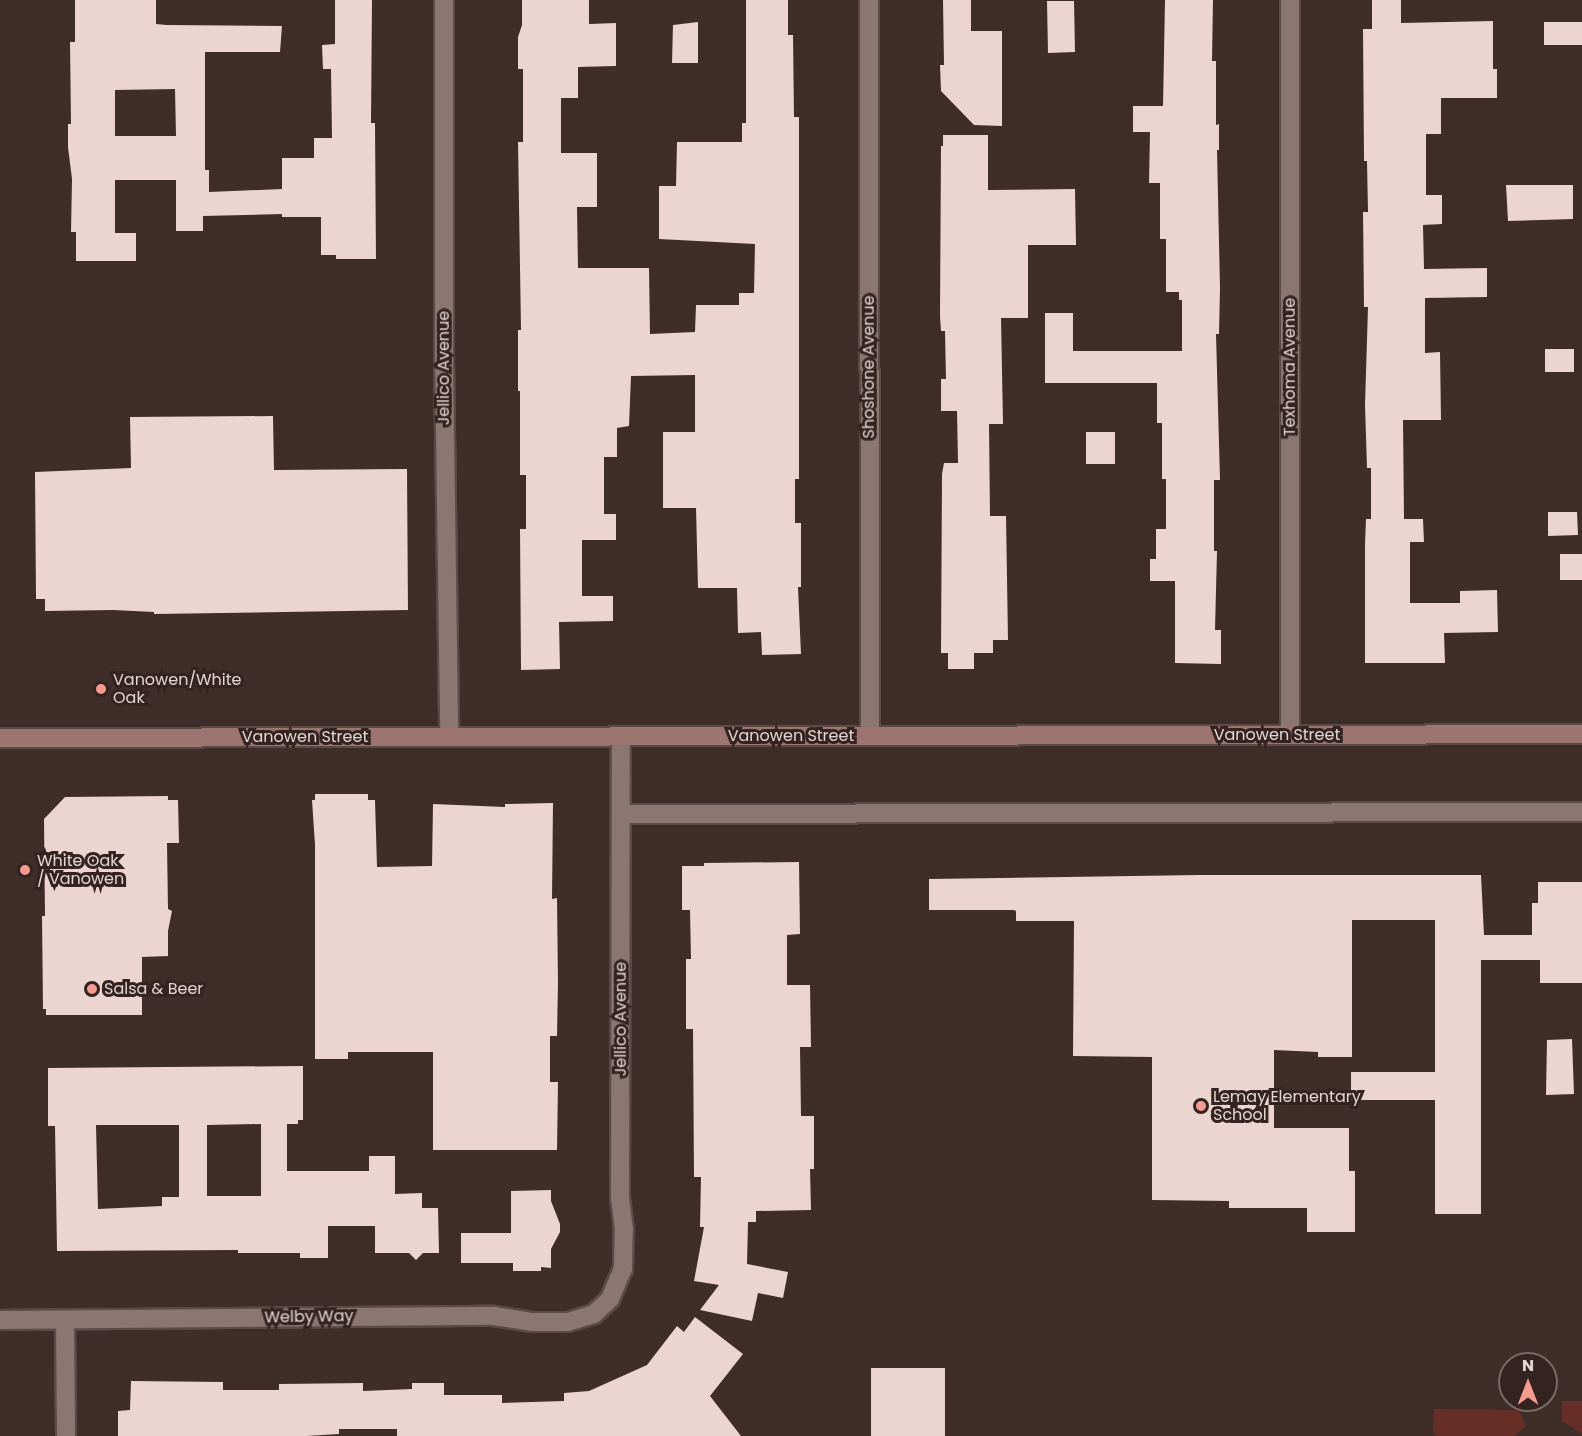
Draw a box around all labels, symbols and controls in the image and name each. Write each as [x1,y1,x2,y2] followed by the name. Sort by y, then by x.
[859,295,879,439] street label: Shoshone Avenue
[1280,298,1300,436] street label: Texhoma Avenue
[434,311,454,425] street label: Jellico Avenue
[113,670,242,708] place label: Vanowen/White Oak
[94,682,108,696] marker: Vanowen/White Oak
[1214,725,1340,745] street label: Vanowen Street
[728,726,854,746] street label: Vanowen Street
[242,727,368,747] street label: Vanowen Street
[37,851,124,889] place label: White Oak / Vanowen
[18,863,32,877] marker: White Oak / Vanowen
[611,962,631,1076] street label: Jellico Avenue
[104,979,203,999] place label: Salsa & Beer
[85,982,99,996] marker: Salsa & Beer
[1213,1087,1361,1125] place label: Lemay Elementary School
[1194,1099,1208,1113] marker: Lemay Elementary School
[264,1307,354,1327] street label: Welby Way
[1498,1352,1558,1412] north arrow
[1522,1354,1534,1377] text: N

